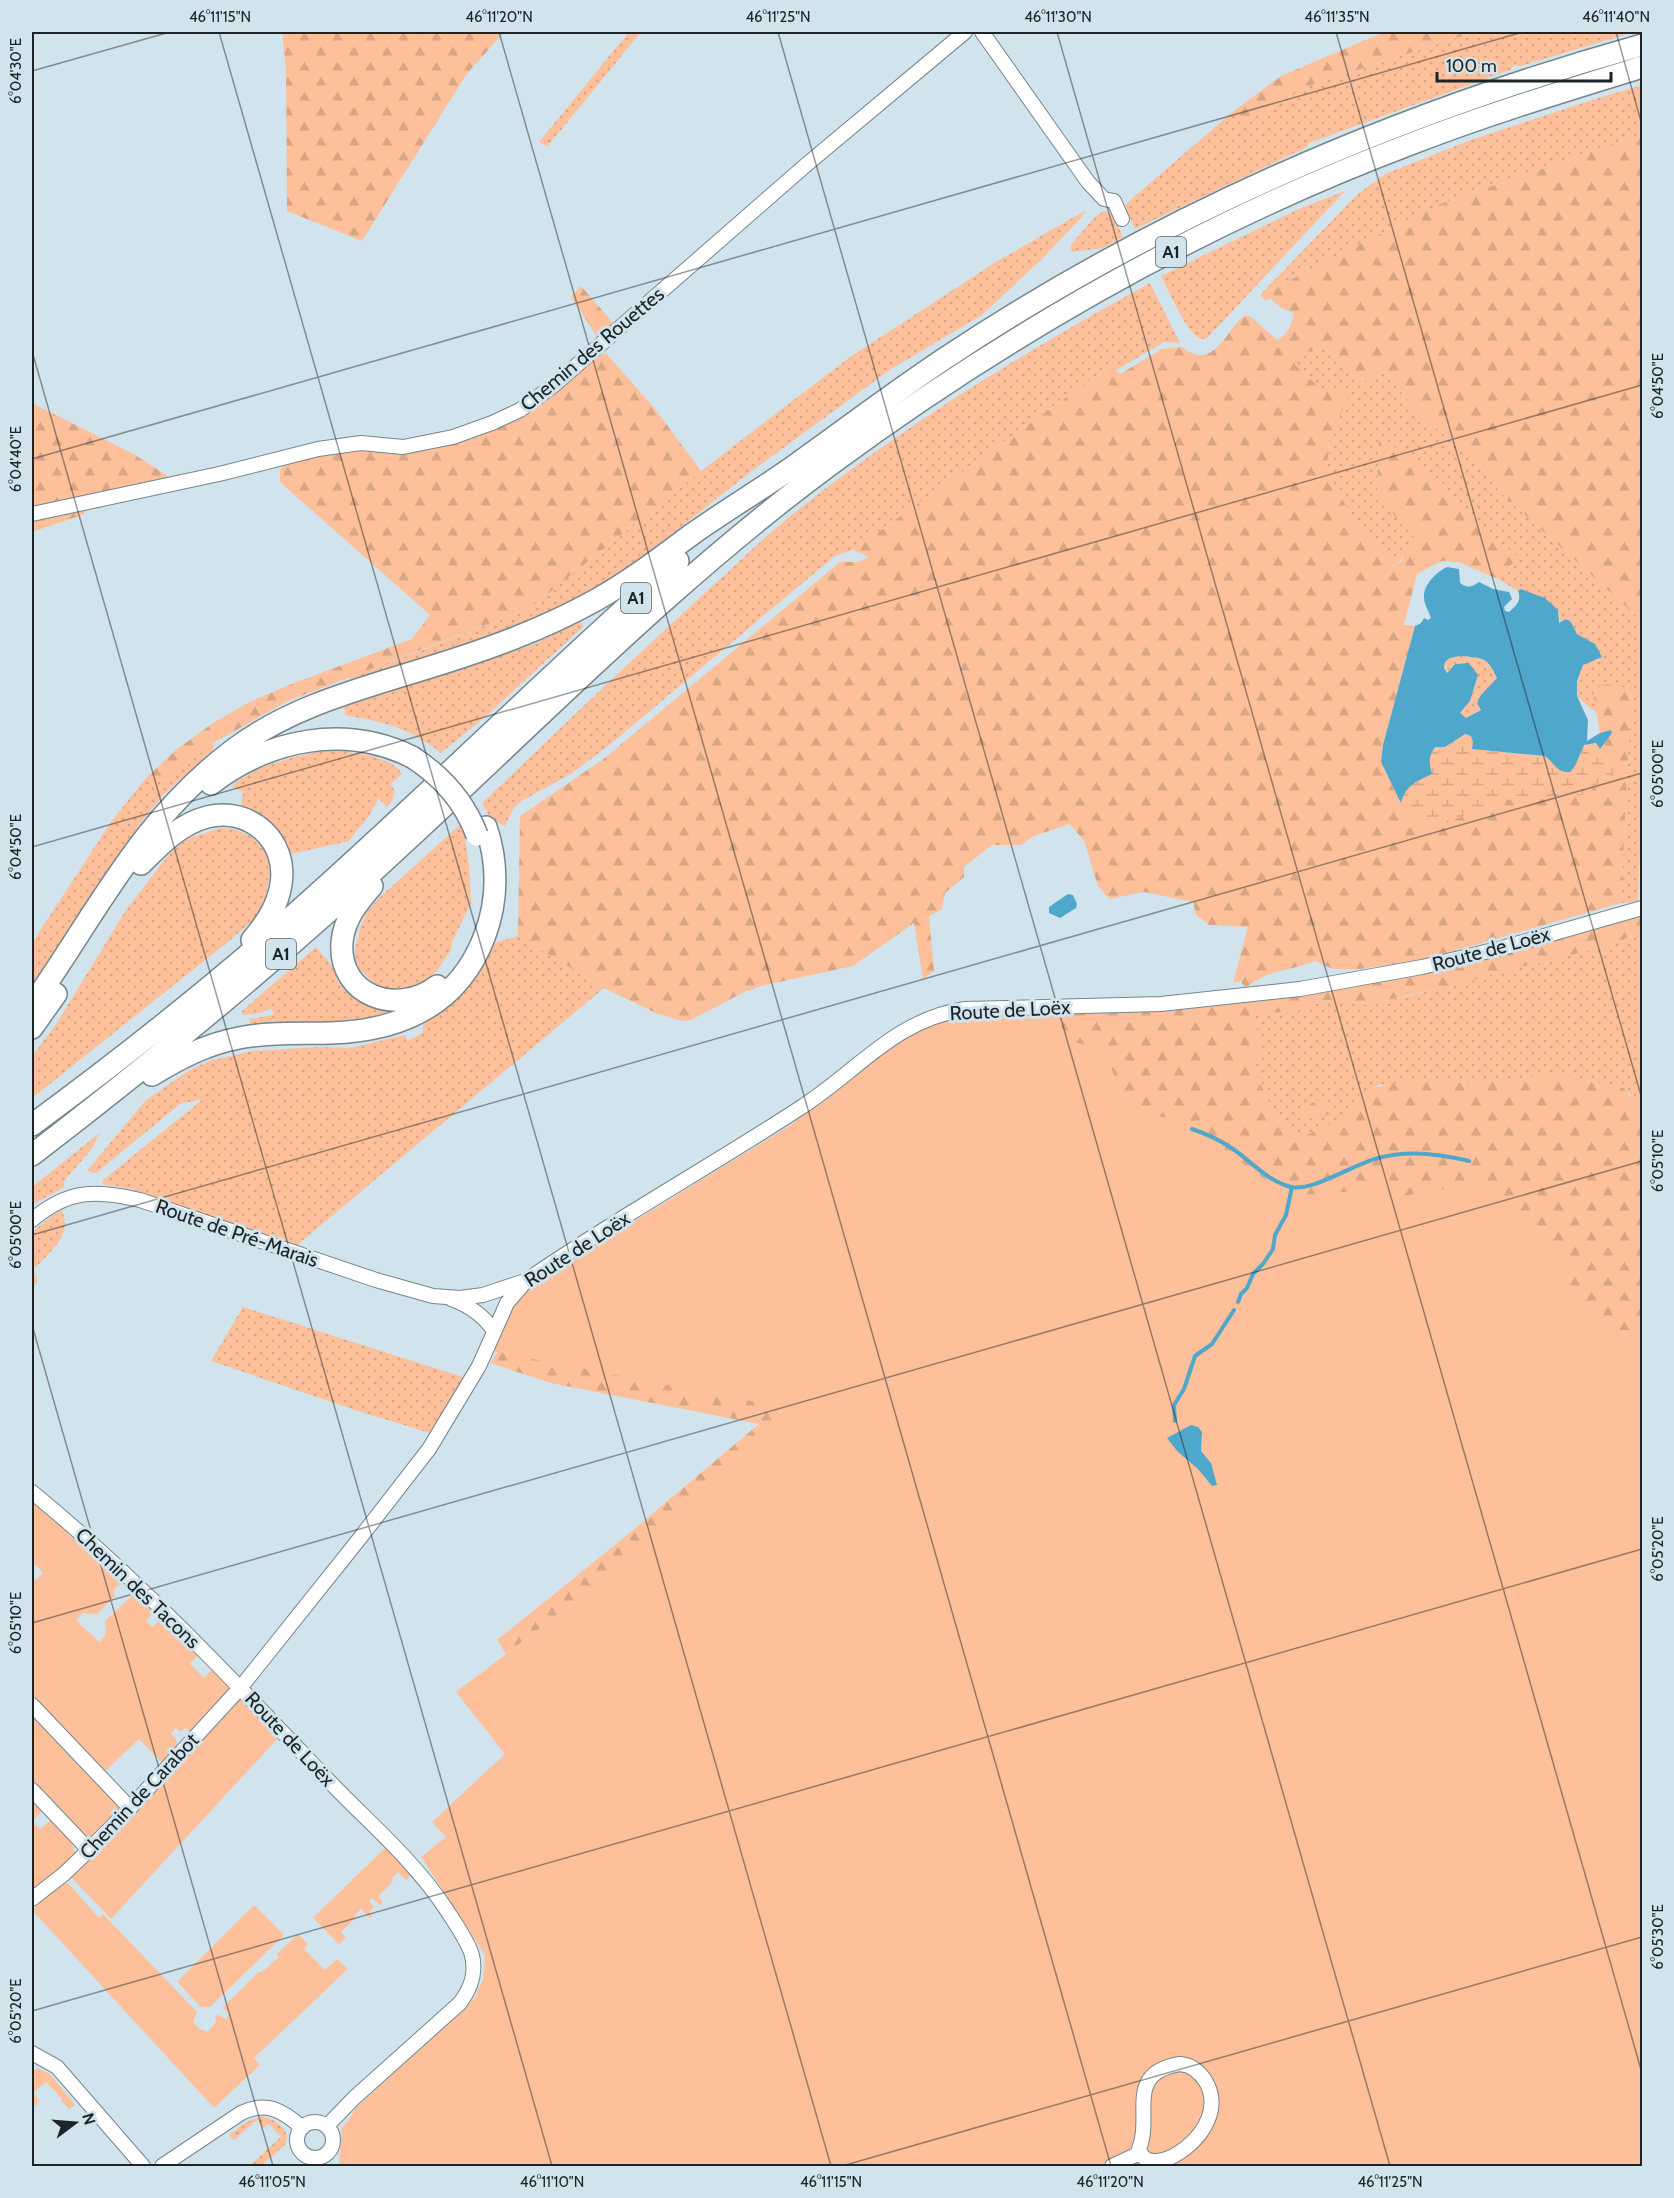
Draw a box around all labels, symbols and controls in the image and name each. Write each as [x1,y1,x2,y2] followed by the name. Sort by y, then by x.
[189,8,251,26] text: 46°11'15"N
[465,8,533,26] text: 46°11'20"N
[745,8,811,26] text: 46°11'25"N
[1024,8,1092,26] text: 46°11'30"N
[1304,8,1370,26] text: 46°11'35"N
[1582,8,1650,26] text: 46°11'40"N
[7,38,25,104] text: 6°04'30"E
[1437,45,1611,83] scale bar
[1446,55,1497,77] text: 100 m
[1156,237,1186,267] road number: A1
[515,282,669,416] street label: Chemin des Rouettes
[1649,353,1667,419] text: 6°04'50"E
[7,426,25,492] text: 6°04'40"E
[621,583,651,613] road number: A1
[1649,740,1667,808] text: 6°05'00"E
[7,814,25,880] text: 6°04'50"E
[1430,922,1553,976] street label: Route de Loëx
[266,939,296,969] road number: A1
[949,995,1071,1025] street label: Route de Loëx
[1649,1130,1667,1192] text: 6°05'10"E
[152,1194,322,1272] street label: Route de Pré-Marais
[7,1201,25,1269] text: 6°05'00"E
[520,1206,635,1292] street label: Route de Loëx
[1649,1516,1667,1582] text: 6°05'20"E
[71,1523,205,1653] street label: Chemin des Tacons
[7,1592,25,1654] text: 6°05'10"E
[240,1687,340,1792] street label: Route de Loëx
[75,1728,204,1864] street label: Chemin de Carabot
[1649,1904,1667,1970] text: 6°05'30"E
[7,1978,25,2044] text: 6°05'20"E
[45,2093,105,2153] north arrow
[78,2111,100,2127] text: N
[238,2173,306,2191] text: 46°11'05"N
[520,2173,584,2191] text: 46°11'10"N
[800,2173,862,2191] text: 46°11'15"N
[1076,2173,1144,2191] text: 46°11'20"N
[1357,2173,1423,2191] text: 46°11'25"N

